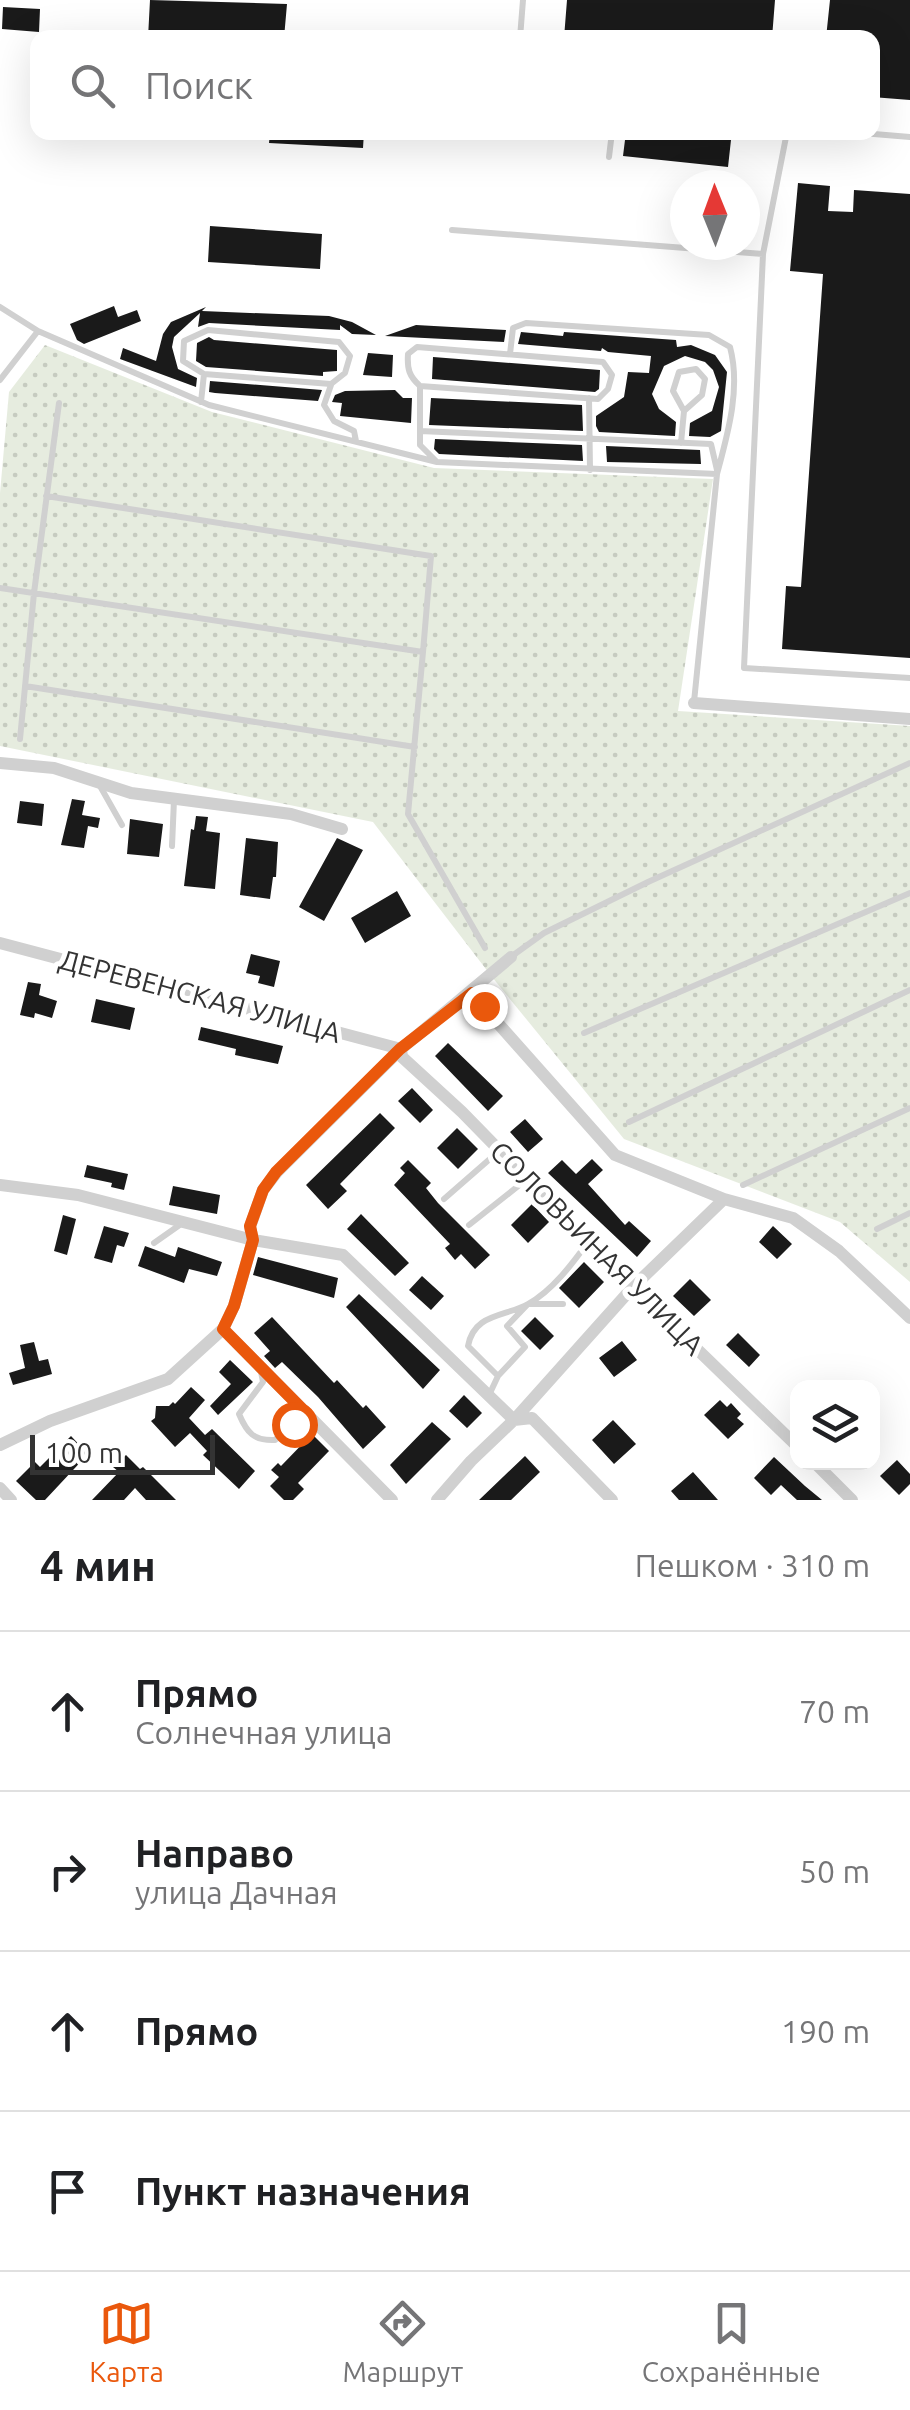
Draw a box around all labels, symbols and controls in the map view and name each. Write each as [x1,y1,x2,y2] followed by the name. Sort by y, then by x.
[30,30,880,140] search box
[65,58,120,113] icon: search
[145,64,253,106] text: Поиск
[670,170,760,260] north arrow
[56,943,344,1048] street label: ДЕРЕВЕНСКАЯ УЛИЦА
[462,984,508,1030] route end
[484,1135,710,1361] street label: СОЛОВЬИНАЯ УЛИЦА
[790,1380,880,1470] map controls
[790,1380,880,1470] button: layers
[272,1402,318,1448] route start
[30,1430,215,1474] scale bar
[45,1437,123,1468] text: 100 m
[40,1542,156,1589] text: 4 мин
[635,1547,870,1583] text: Пешком · 310 m
[135,1672,258,1714] text: Прямо
[40,1684,95,1739] icon: ahead
[799,1693,870,1729] text: 70 m
[135,1714,392,1750] text: Солнечная улица
[135,1832,294,1874] text: Направо
[40,1844,95,1899] icon: right
[799,1853,870,1889] text: 50 m
[135,1874,338,1910] text: улица Дачная
[40,2004,95,2059] icon: ahead
[135,2010,258,2052] text: Прямо
[781,2013,870,2049] text: 190 m
[40,2164,95,2219] icon: arrive
[135,2170,471,2212] text: Пункт назначения
[89,2296,164,2387] tab: Карта
[342,2296,463,2387] tab: Маршрут
[642,2296,821,2387] tab: Сохранённые

